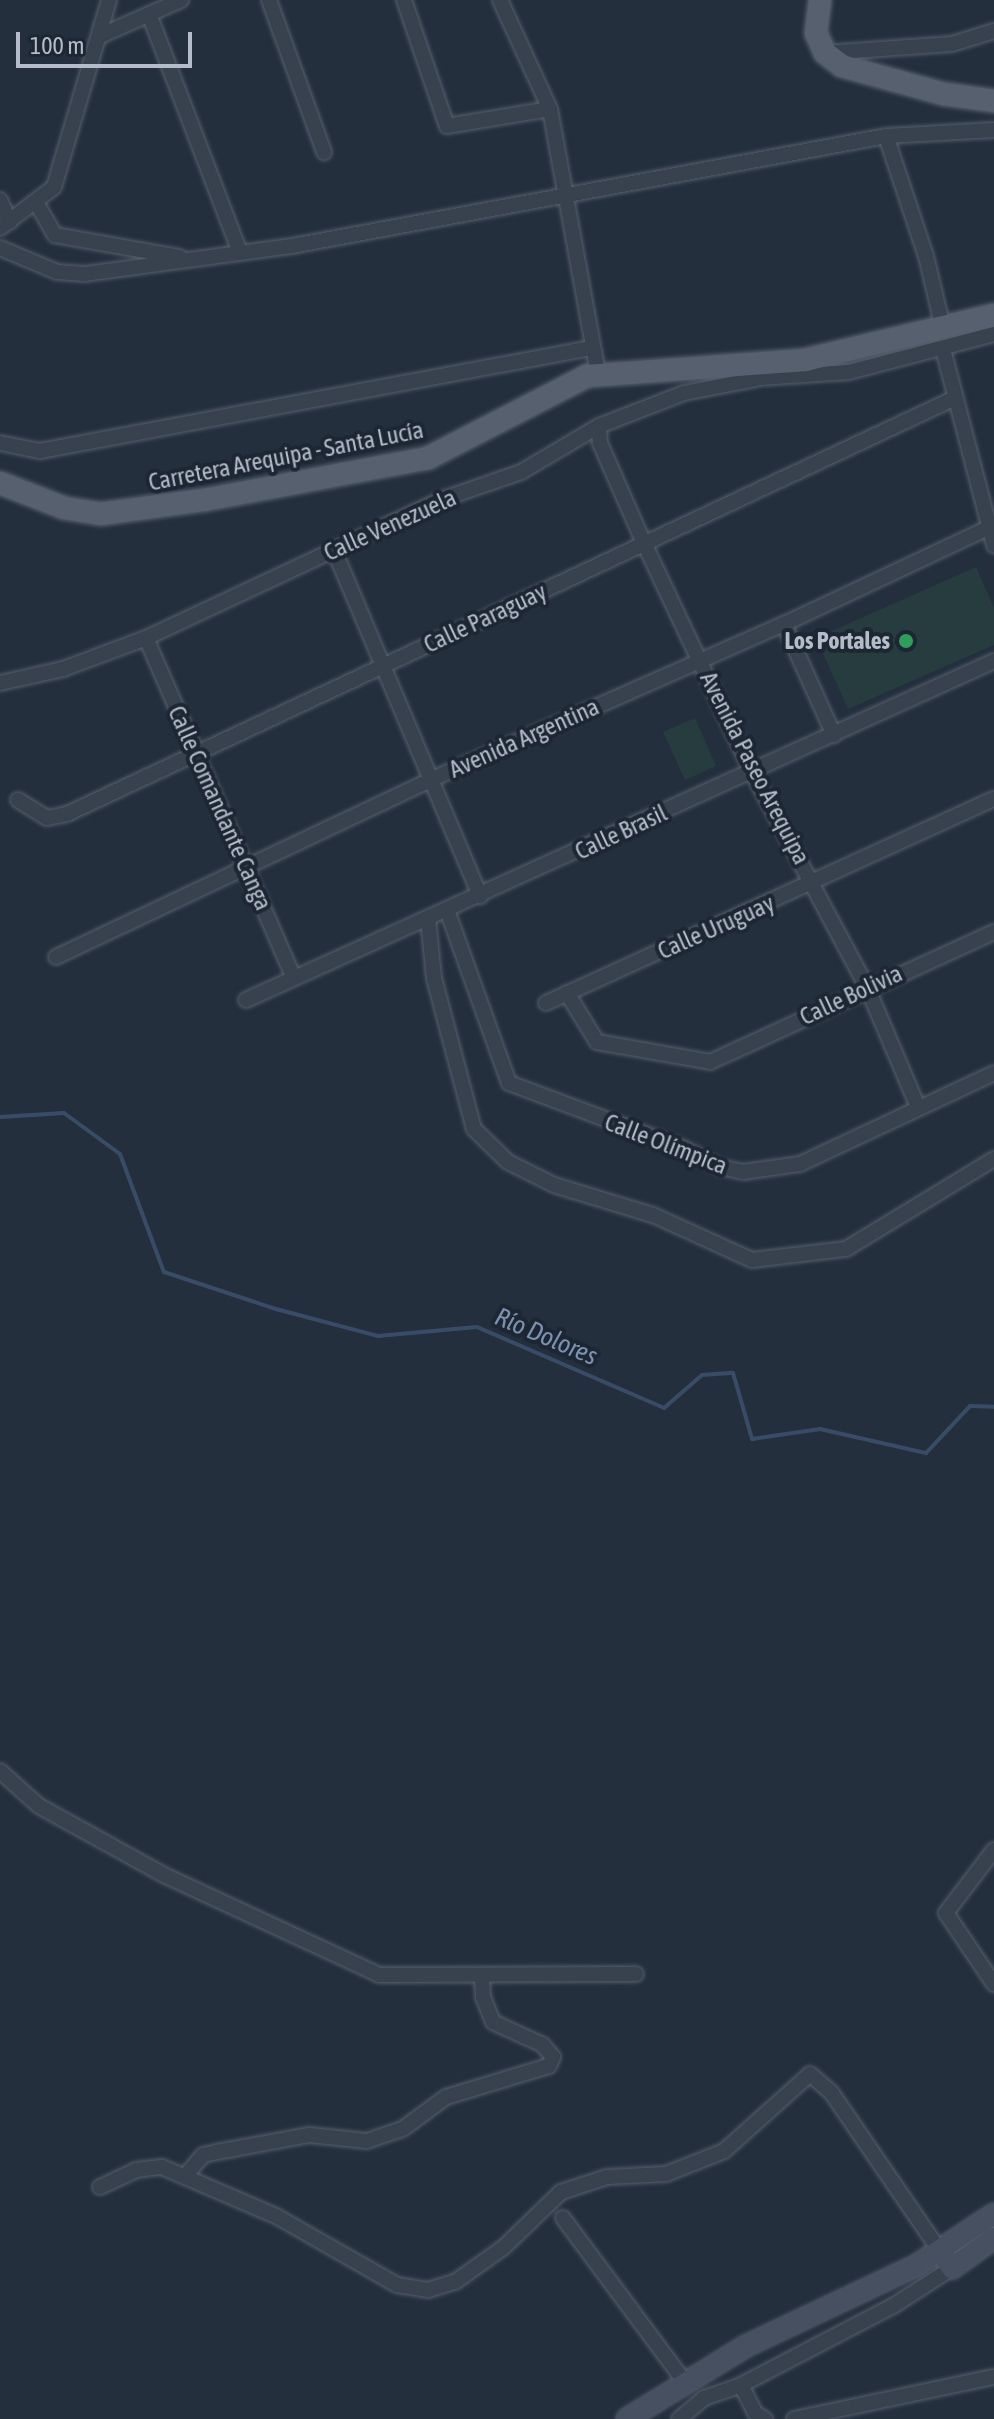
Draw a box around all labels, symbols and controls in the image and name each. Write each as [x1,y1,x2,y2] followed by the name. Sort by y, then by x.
[20,16,196,66] scale bar
[30,32,84,59] text: 100 m
[146,415,426,497] street label: Carretera Arequipa - Santa Lucía
[319,483,461,567] street label: Calle Venezuela
[419,577,551,659] street label: Calle Paraguay
[784,627,890,655] place label: Los Portales
[897,632,915,650] marker: Los Portales
[694,667,816,869] street label: Avenida Paseo Arequipa
[445,692,603,784] street label: Avenida Argentina
[162,701,278,915] street label: Calle Comandante Canga
[570,798,672,866] street label: Calle Brasil
[653,889,779,965] street label: Calle Uruguay
[795,959,907,1031] street label: Calle Bolivia
[601,1107,731,1181] street label: Calle Olímpica
[490,1302,602,1372] water label: Río Dolores

